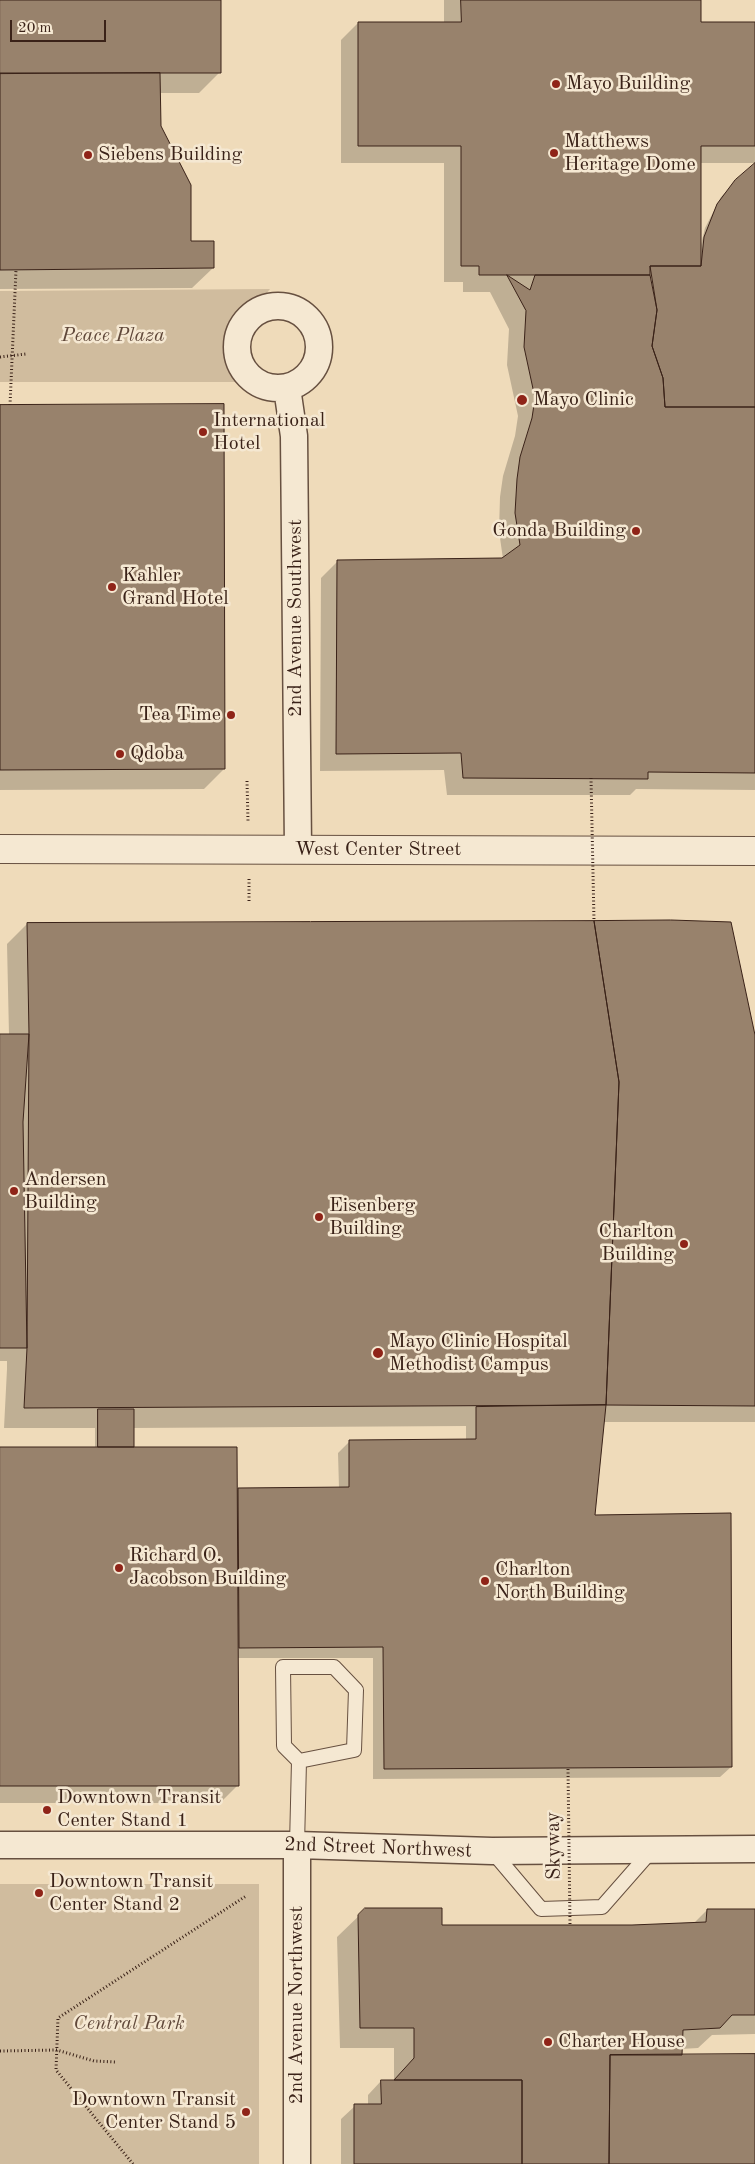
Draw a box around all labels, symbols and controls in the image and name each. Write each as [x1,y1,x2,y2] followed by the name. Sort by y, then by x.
[12,10,109,42] scale bar
[18,21,52,36] text: 20 m
[566,72,690,96] place label: Mayo Building
[550,78,562,90] marker: Mayo Building
[564,130,696,177] place label: Matthews Heritage Dome
[98,143,242,167] place label: Siebens Building
[548,147,560,159] marker: Matthews Heritage Dome
[82,149,94,161] marker: Siebens Building
[61,324,165,348] park label: Peace Plaza
[533,388,634,412] place label: Mayo Clinic
[515,393,529,407] marker: Mayo Clinic
[213,409,325,456] place label: International Hotel
[197,426,209,438] marker: International Hotel
[284,519,308,717] street label: 2nd Avenue Southwest
[492,519,626,543] place label: Gonda Building
[630,525,642,537] marker: Gonda Building
[122,564,229,611] place label: Kahler Grand Hotel
[106,581,118,593] marker: Kahler Grand Hotel
[139,703,221,727] place label: Tea Time
[225,709,237,721] marker: Tea Time
[130,742,184,766] place label: Qdoba
[114,748,126,760] marker: Qdoba
[295,838,461,862] street label: West Center Street
[24,1168,107,1215] place label: Andersen Building
[8,1185,20,1197] marker: Andersen Building
[329,1194,415,1241] place label: Eisenberg Building
[313,1211,325,1223] marker: Eisenberg Building
[599,1220,674,1267] place label: Charlton Building
[678,1238,690,1250] marker: Charlton Building
[389,1330,568,1377] place label: Mayo Clinic Hospital Methodist Campus
[371,1346,385,1360] marker: Mayo Clinic Hospital Methodist Campus
[129,1544,286,1591] place label: Richard O. Jacobson Building
[495,1558,625,1605] place label: Charlton North Building
[113,1562,125,1574] marker: Richard O. Jacobson Building
[479,1575,491,1587] marker: Charlton North Building
[57,1786,221,1833] place label: Downtown Transit Center Stand 1
[41,1804,53,1816] marker: Downtown Transit Center Stand 1
[541,1812,567,1880] street label: Skyway
[284,1833,472,1863] street label: 2nd Street Northwest
[49,1870,213,1917] place label: Downtown Transit Center Stand 2
[33,1887,45,1899] marker: Downtown Transit Center Stand 2
[285,1906,309,2104] street label: 2nd Avenue Northwest
[73,2012,185,2036] park label: Central Park
[558,2030,685,2054] place label: Charter House
[542,2036,554,2048] marker: Charter House
[72,2088,236,2135] place label: Downtown Transit Center Stand 5
[240,2106,252,2118] marker: Downtown Transit Center Stand 5

